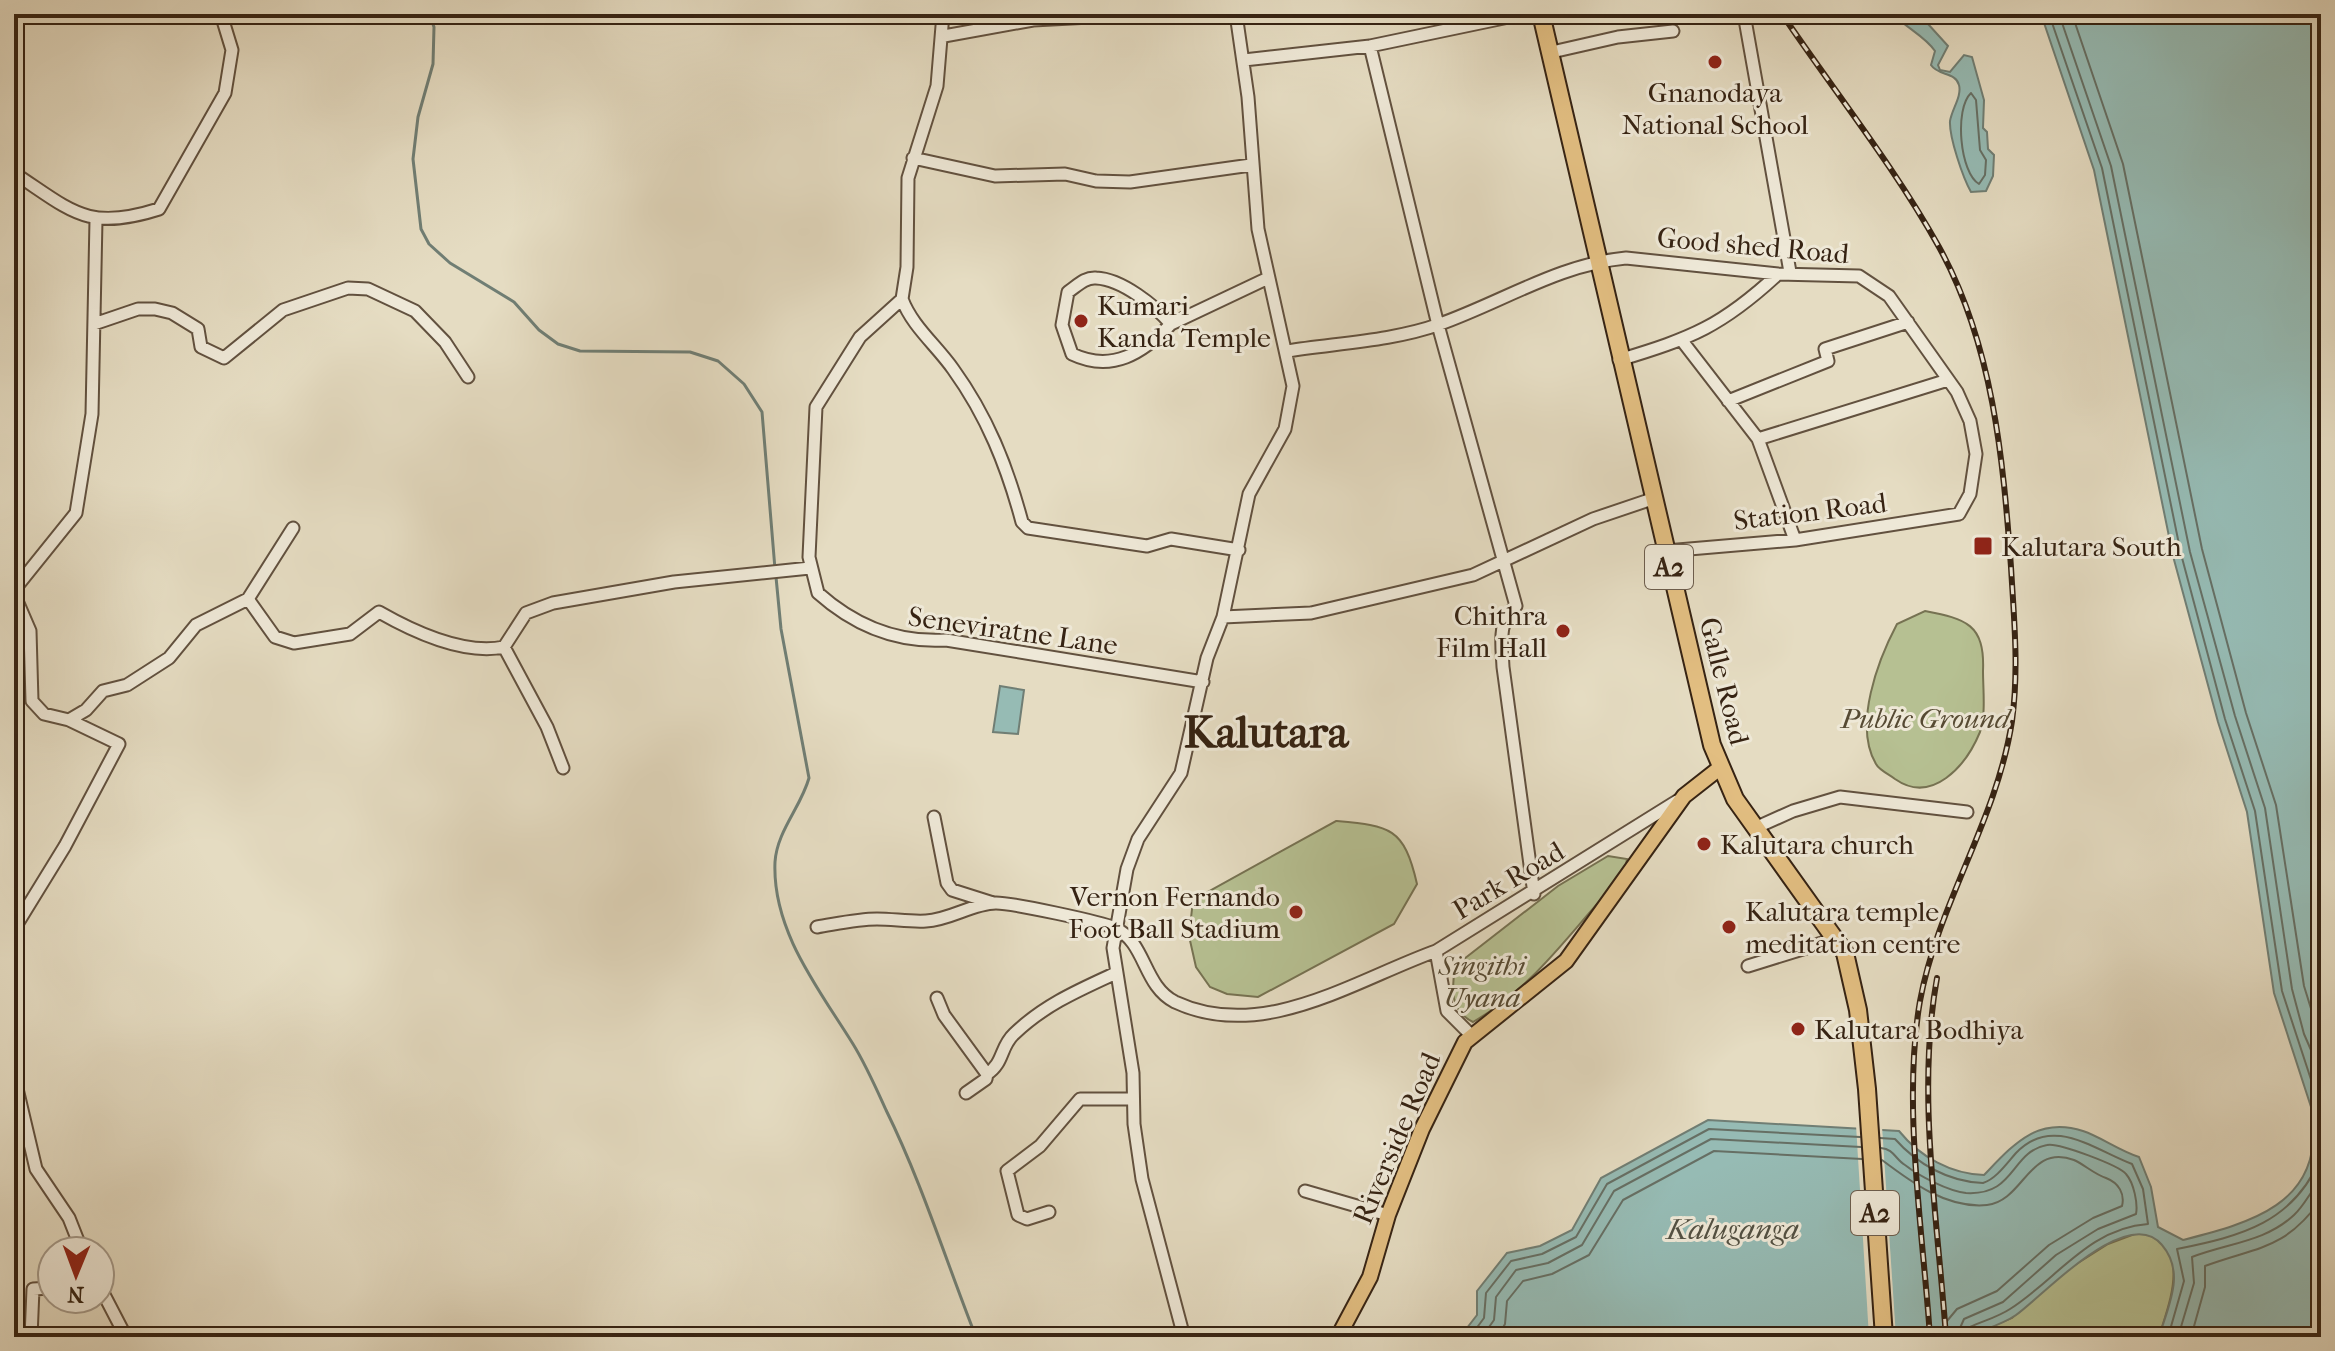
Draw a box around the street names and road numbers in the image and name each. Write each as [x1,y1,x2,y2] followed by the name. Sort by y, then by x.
[1656,221,1851,270] street label: Good shed Road
[1732,486,1889,537] street label: Station Road
[1645,545,1693,589] road number: A2
[906,599,1120,662] street label: Seneviratne Lane
[1693,614,1756,749] street label: Galle Road
[1447,834,1571,927] street label: Park Road
[1345,1047,1448,1229] street label: Riverside Road
[1851,1191,1899,1235] road number: A2

